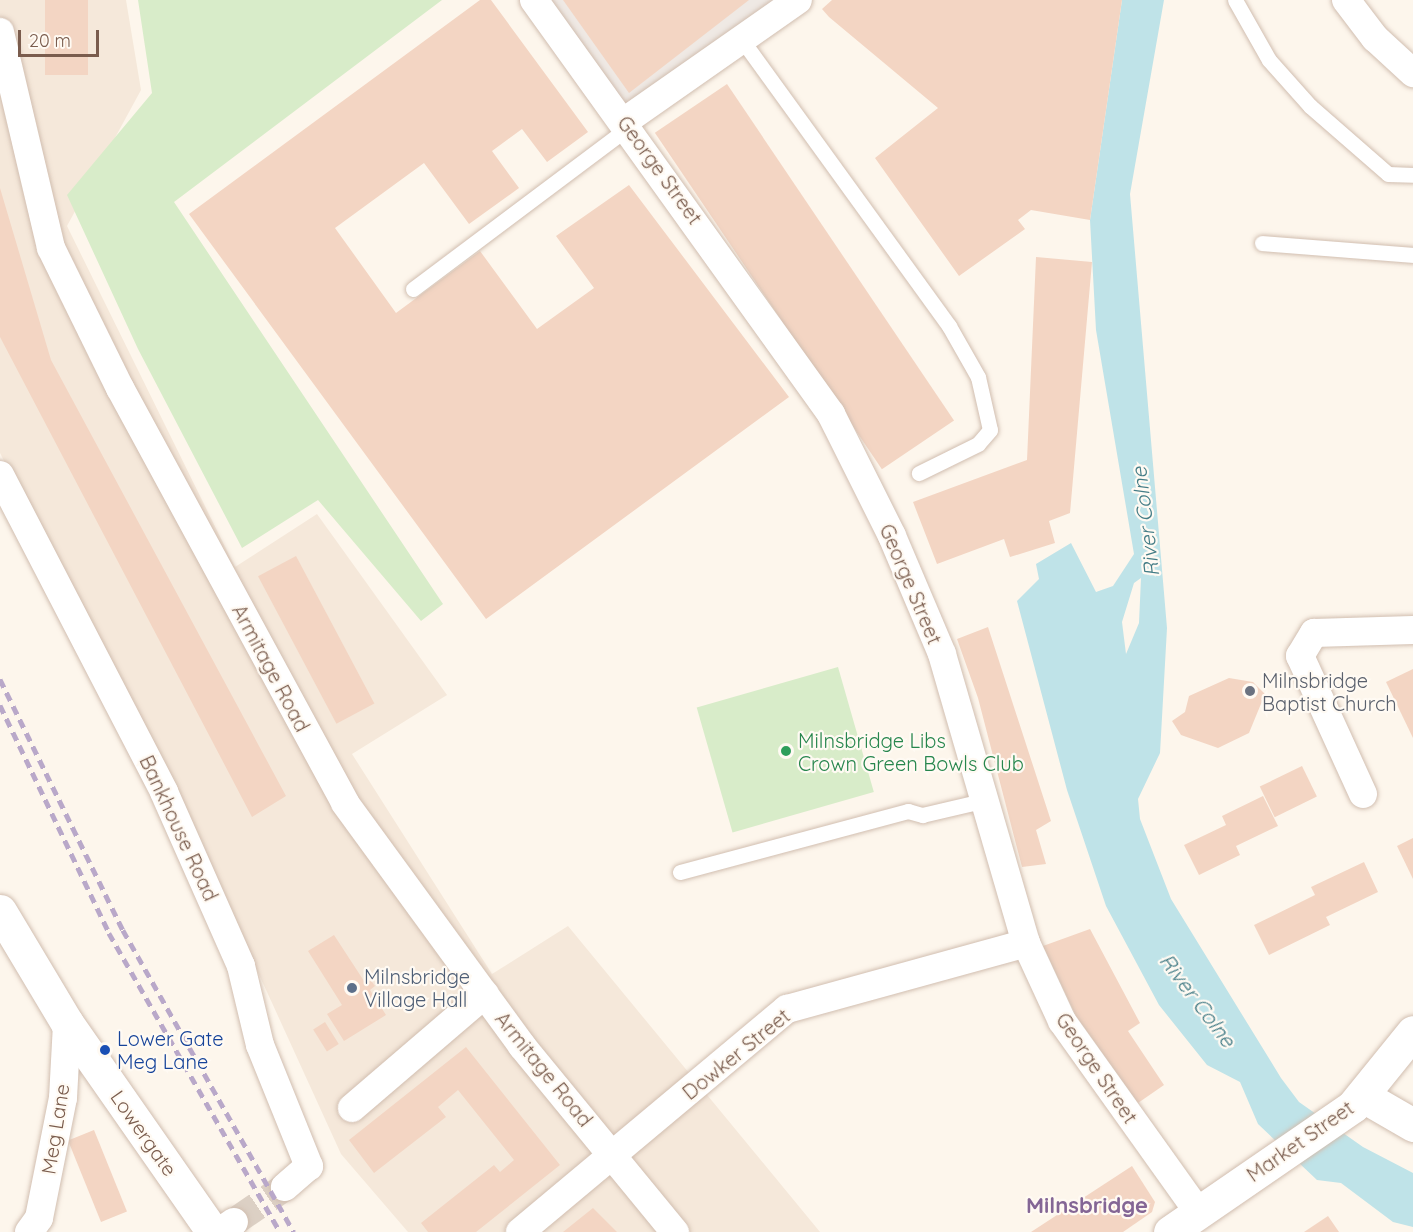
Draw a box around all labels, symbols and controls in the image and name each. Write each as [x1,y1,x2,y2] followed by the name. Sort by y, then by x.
[21,18,102,56] scale bar
[29,29,71,52] text: 20 m
[613,111,707,229] street label: George Street
[1126,466,1164,578] water label: River Colne
[875,520,947,648] street label: George Street
[227,600,315,736] street label: Armitage Road
[1262,668,1397,715] place label: Milnsbridge Baptist Church
[1243,684,1257,698] marker: Milnsbridge Baptist Church
[798,728,1024,775] place label: Milnsbridge Libs Crown Green Bowls Club
[779,744,793,758] marker: Milnsbridge Libs Crown Green Bowls Club
[135,751,223,905] street label: Bankhouse Road
[1155,948,1241,1052] water label: River Colne
[364,964,470,1011] place label: Milnsbridge Village Hall
[345,981,359,995] marker: Milnsbridge Village Hall
[678,1003,794,1105] street label: Dowker Street
[490,1007,598,1131] street label: Armitage Road
[1051,1008,1143,1128] street label: George Street
[117,1026,223,1073] place label: Lower Gate Meg Lane
[98,1043,112,1057] marker: Lower Gate Meg Lane
[36,1082,74,1176] street label: Meg Lane
[106,1086,182,1180] street label: Lowergate
[1242,1095,1358,1187] street label: Market Street
[1026,1193,1148,1219] district label: Milnsbridge

